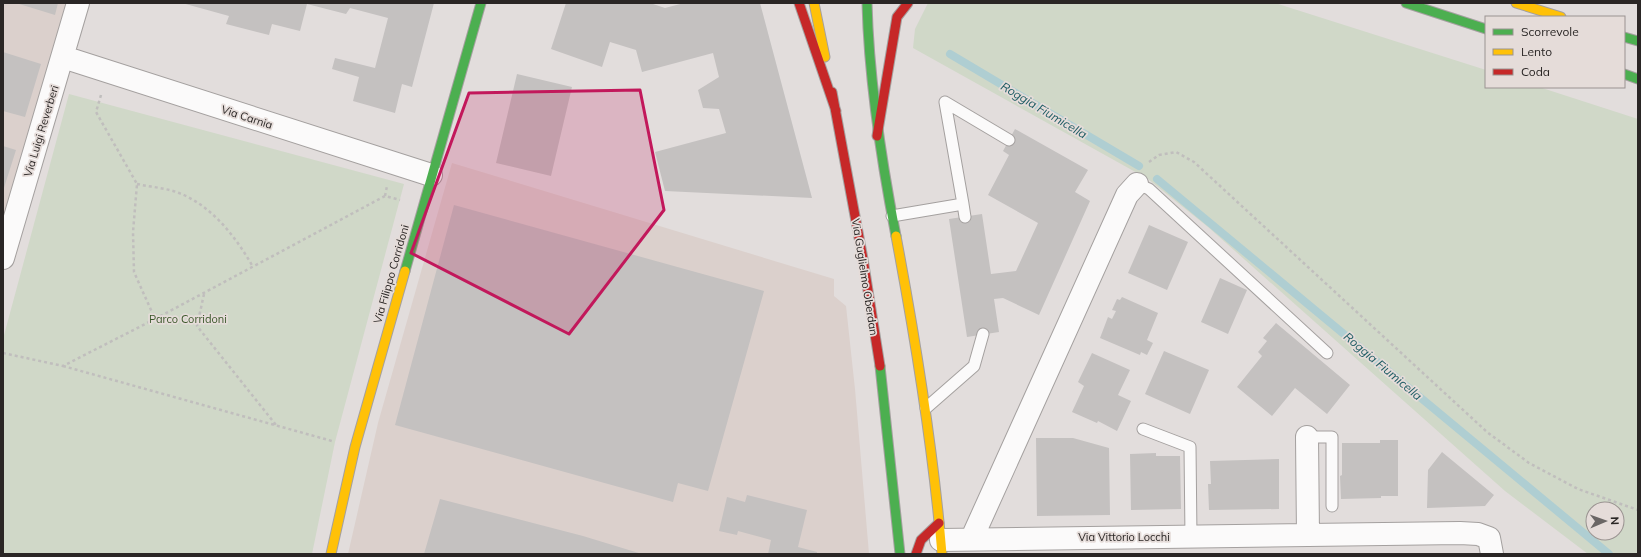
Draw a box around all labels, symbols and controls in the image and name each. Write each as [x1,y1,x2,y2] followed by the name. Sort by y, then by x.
[1485,16,1625,88] legend
[1521,24,1579,39] text: Scorrevole
[1521,44,1552,59] text: Lento
[1521,64,1550,79] text: Coda
[998,78,1090,142] water label: Roggia Fiumicella
[20,83,62,179] street label: Via Luigi Reverberi
[219,102,275,132] street label: Via Carnia
[849,218,881,336] street label: Via Guglielmo Oberdan
[370,223,412,325] street label: Via Filippo Corridoni
[149,312,227,326] park label: Parco Corridoni
[1341,329,1425,403] water label: Roggia Fiumicella
[1585,501,1625,541] north arrow
[1608,516,1622,525] text: N
[1078,530,1170,544] street label: Via Vittorio Locchi

